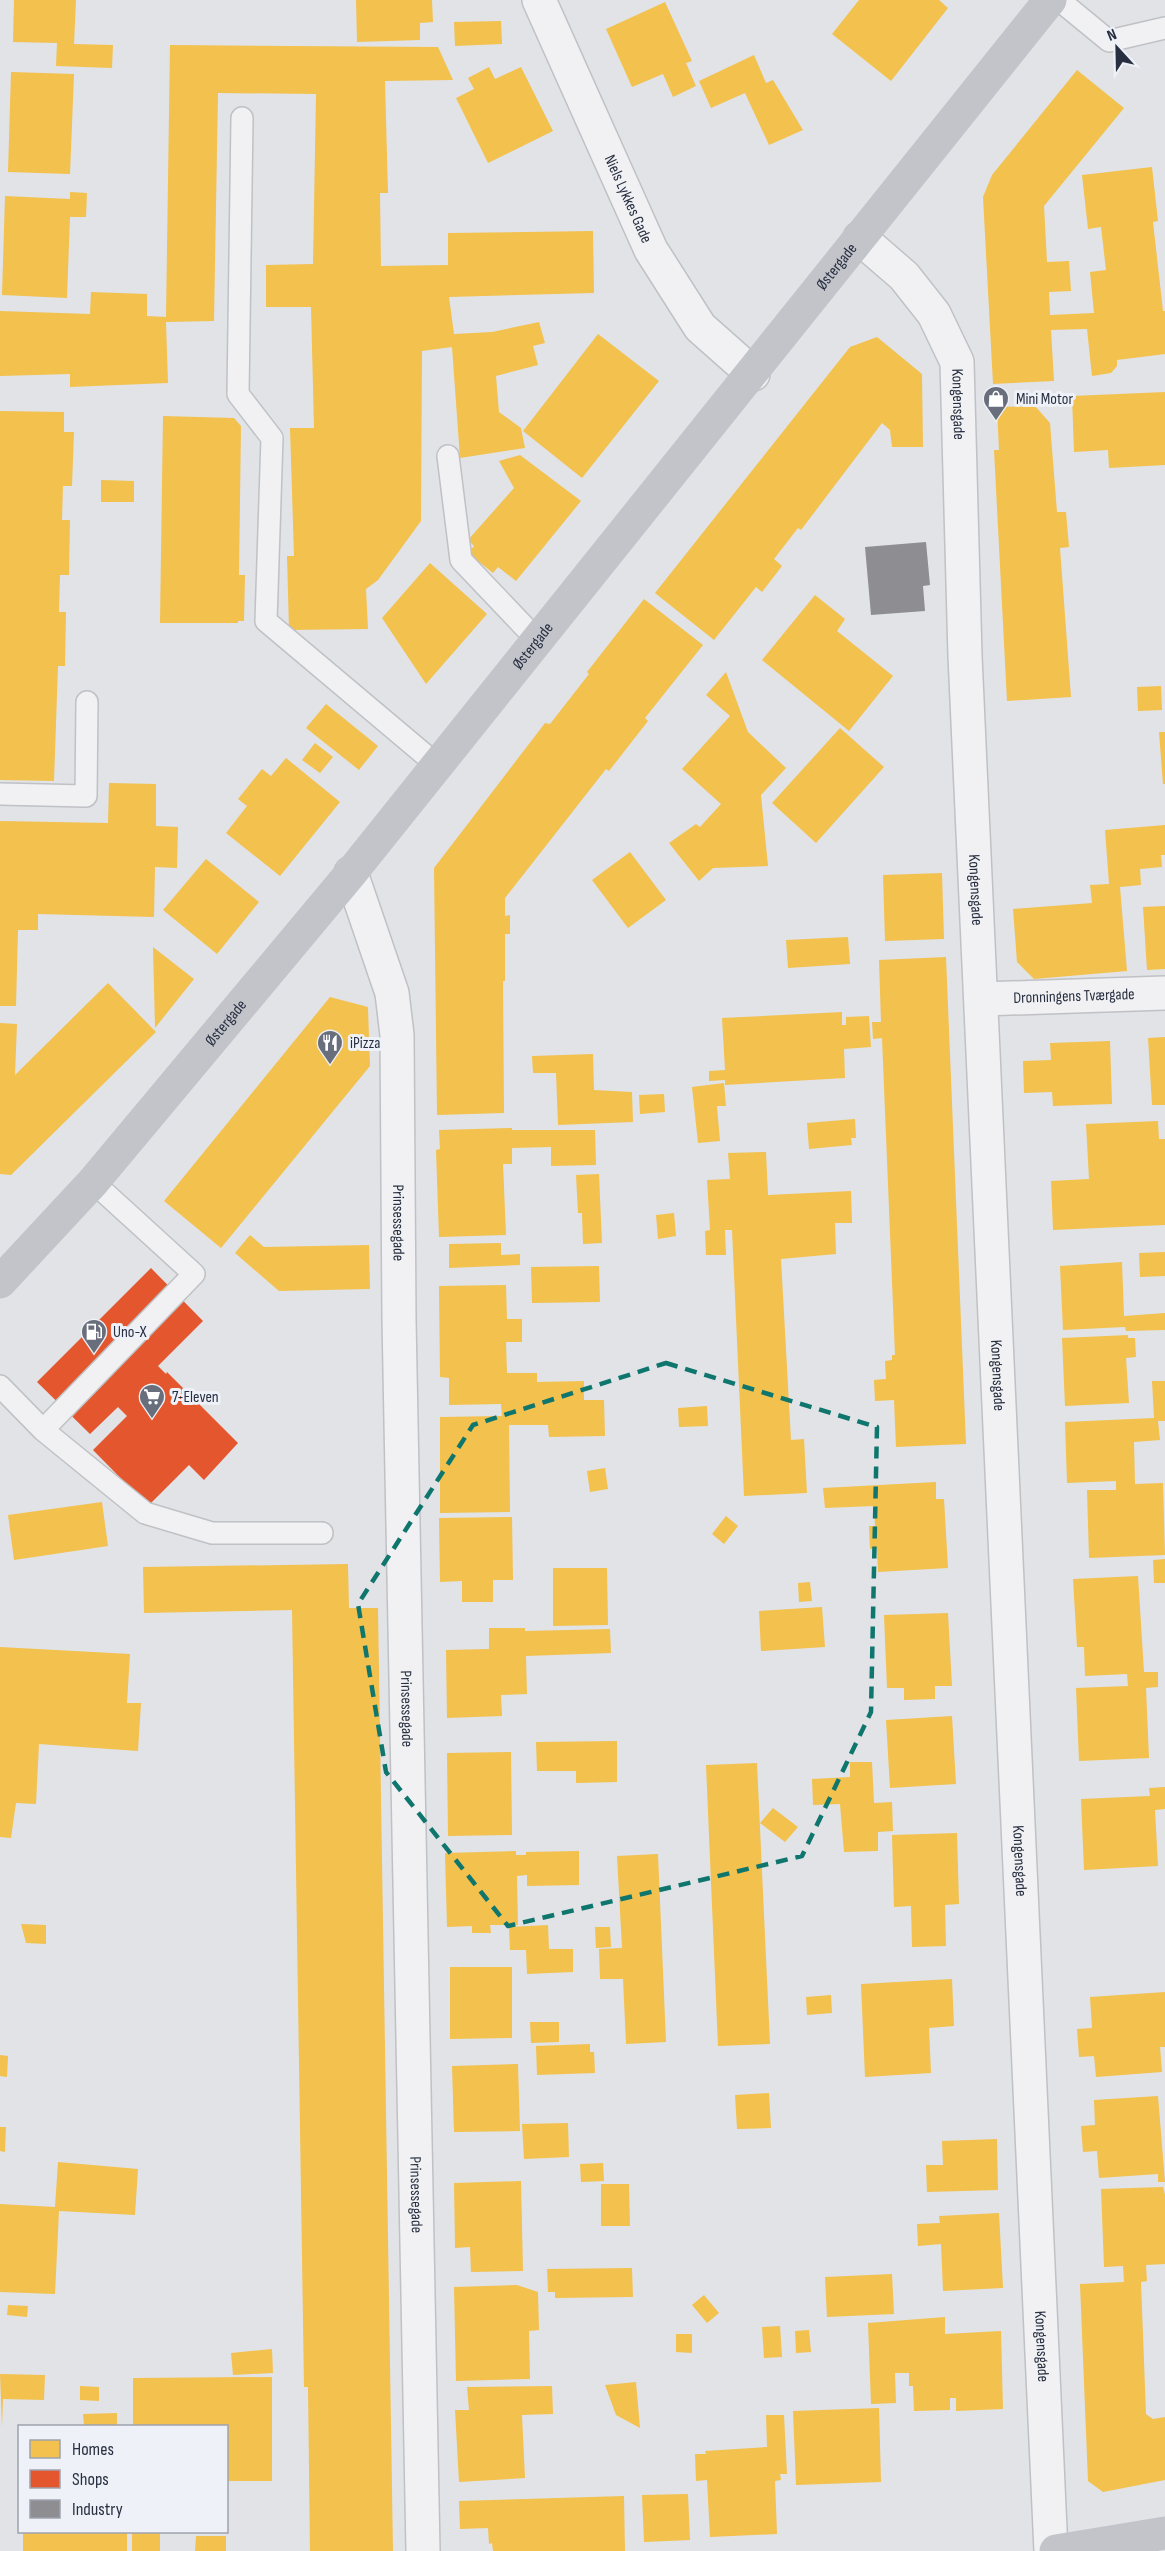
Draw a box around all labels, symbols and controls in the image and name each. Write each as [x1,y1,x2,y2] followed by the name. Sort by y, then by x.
[1087,18,1147,78] north arrow
[1104,25,1119,46] text: N
[600,152,656,246] street label: Niels Lykkes Gade
[812,239,861,294] street label: Østergade
[948,368,969,440] street label: Kongensgade
[981,384,1011,422] shop icon: Mini Motor
[1016,390,1073,409] place label: Mini Motor
[508,619,557,673] street label: Østergade
[965,854,987,926] street label: Kongensgade
[1013,985,1135,1007] street label: Dronningens Tværgade
[201,996,251,1050] street label: Østergade
[315,1028,345,1066] restaurant icon: iPizza
[350,1034,380,1053] place label: iPizza
[389,1185,408,1261] street label: Prinsessegade
[79,1317,109,1355] fuel station icon: Uno-X
[113,1323,147,1342] place label: Uno-X
[987,1339,1009,1411] street label: Kongensgade
[137,1382,167,1420] supermarket icon: 7-Eleven
[172,1388,219,1407] place label: 7-Eleven
[396,1670,417,1747] street label: Prinsessegade
[1009,1825,1031,1897] street label: Kongensgade
[406,2156,426,2233] street label: Prinsessegade
[1031,2310,1053,2382] street label: Kongensgade
[18,2425,228,2533] legend
[72,2439,114,2460] text: Homes
[72,2469,109,2490] text: Shops
[72,2499,123,2520] text: Industry

